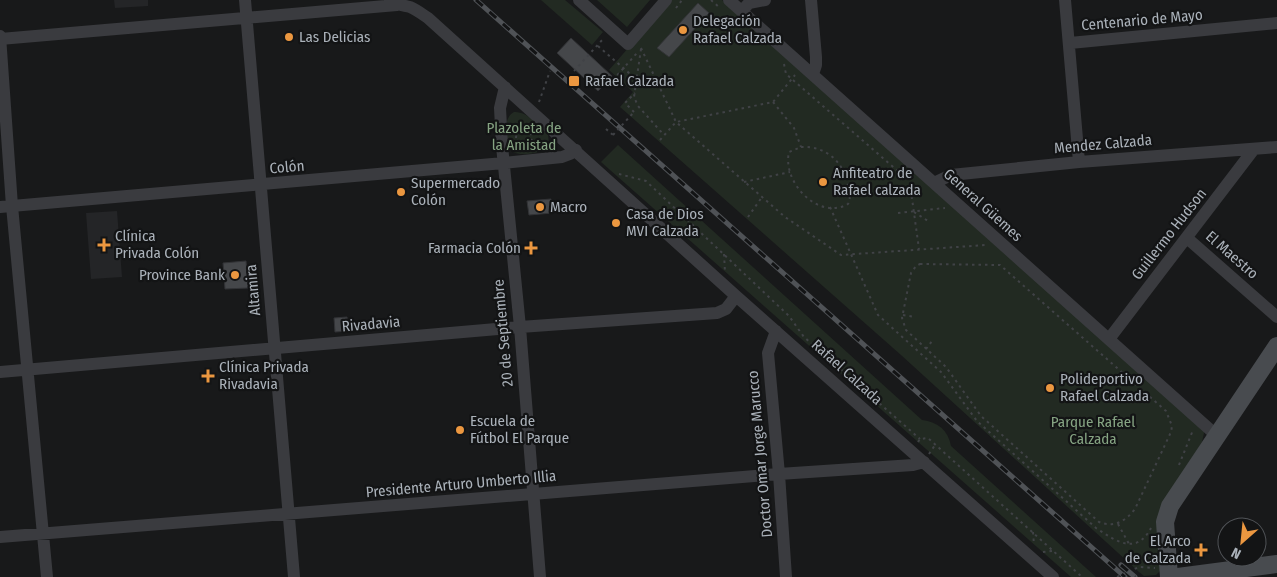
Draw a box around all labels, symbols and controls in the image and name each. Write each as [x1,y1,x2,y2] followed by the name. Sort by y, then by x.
[1081,6,1204,34] street label: Centenario de Mayo
[693,12,782,47] place label: Delegación Rafael Calzada
[677,24,689,36] marker: Delegación Rafael Calzada
[299,28,370,46] place label: Las Delicias
[283,31,295,43] marker: Las Delicias
[585,72,674,90] place label: Rafael Calzada
[567,74,581,88] marker: Rafael Calzada
[486,119,562,154] park label: Plazoleta de la Amistad
[1053,131,1153,157] street label: Mendez Calzada
[269,157,305,177] street label: Colón
[833,164,921,199] place label: Anfiteatro de Rafael calzada
[940,165,1026,245] street label: General Güemes
[411,174,500,209] place label: Supermercado Colón
[817,176,829,188] marker: Anfiteatro de Rafael calzada
[1128,185,1210,283] street label: Guillermo Hudson
[395,186,407,198] marker: Supermercado Colón
[550,198,587,216] place label: Macro
[534,201,546,213] marker: Macro
[626,205,704,240] place label: Casa de Dios MVI Calzada
[610,217,622,229] marker: Casa de Dios MVI Calzada
[115,227,199,262] place label: Clínica Privada Colón
[1202,227,1262,283] street label: El Maestro
[97,238,111,252] marker: Clínica Privada Colón
[428,239,521,257] place label: Farmacia Colón
[525,242,537,254] marker: Farmacia Colón
[242,264,264,316] street label: Altamira
[139,266,225,284] place label: Province Bank
[229,269,241,281] marker: Province Bank
[489,279,517,387] street label: 20 de Septiembre
[341,312,401,336] street label: Rivadavia
[808,335,886,409] street label: Rafael Calzada
[219,358,309,393] place label: Clínica Privada Rivadavia
[201,369,215,383] marker: Clínica Privada Rivadavia
[744,370,776,538] street label: Doctor Omar Jorge Marucco
[1060,370,1149,405] place label: Polideportivo Rafael Calzada
[1044,382,1056,394] marker: Polideportivo Rafael Calzada
[470,412,569,447] place label: Escuela de Fútbol El Parque
[1051,413,1135,448] park label: Parque Rafael Calzada
[454,424,466,436] marker: Escuela de Fútbol El Parque
[365,467,557,501] street label: Presidente Arturo Umberto Illia
[1217,517,1267,567] north arrow
[1125,532,1191,567] place label: El Arco de Calzada
[1195,544,1207,556] marker: El Arco de Calzada
[1229,544,1244,563] text: N

